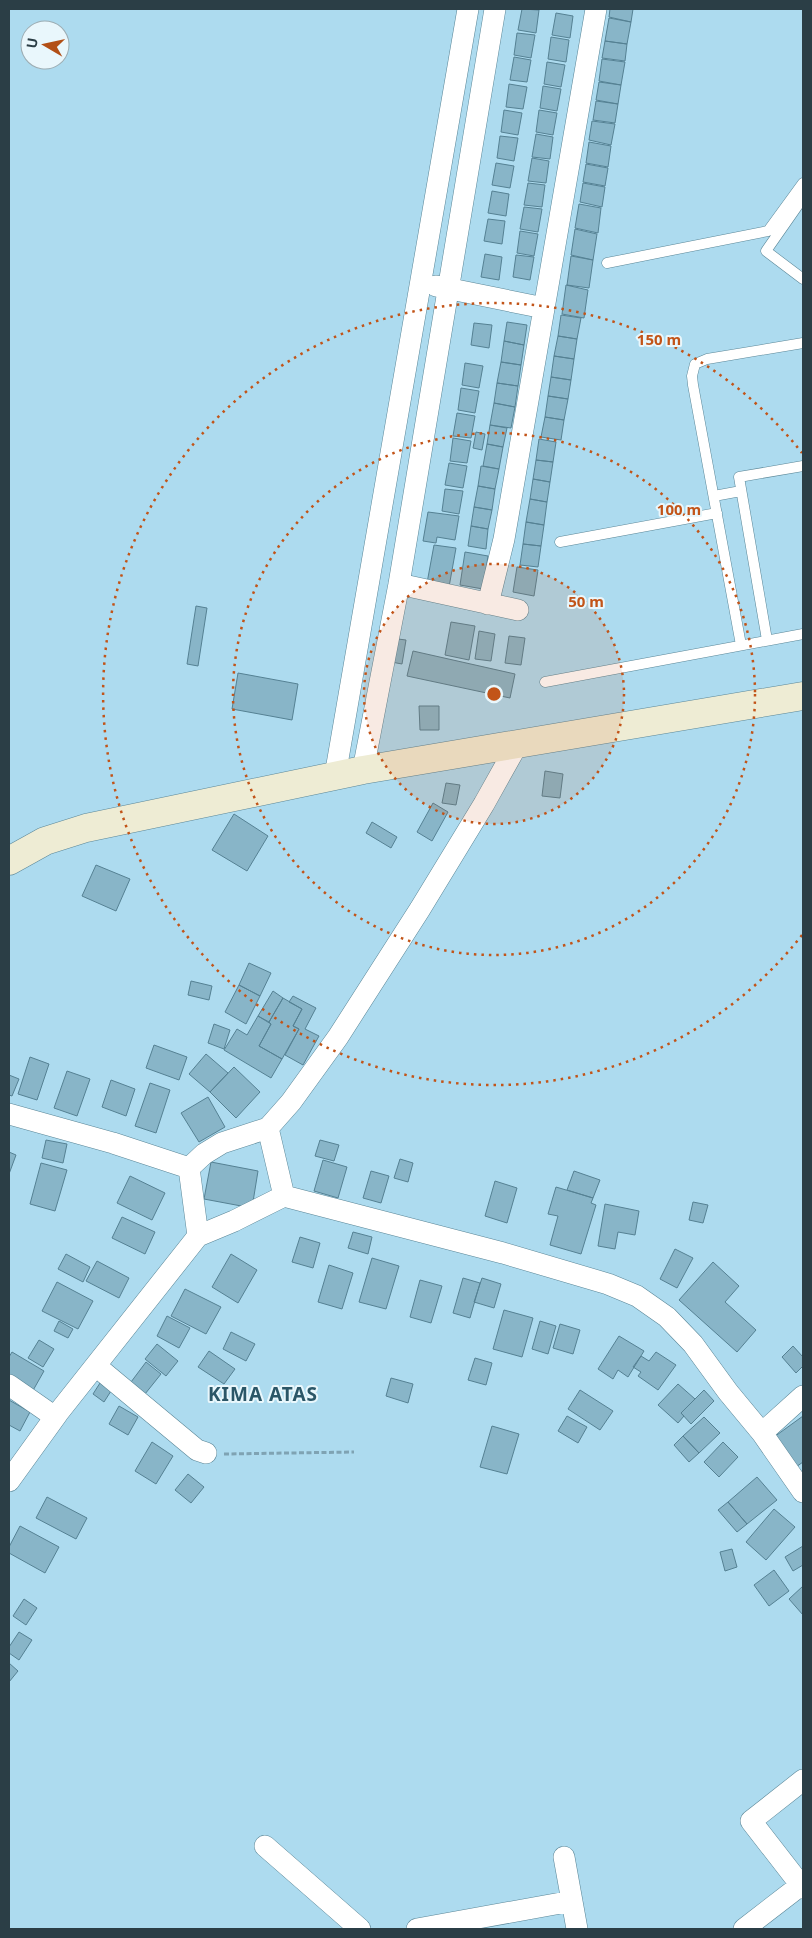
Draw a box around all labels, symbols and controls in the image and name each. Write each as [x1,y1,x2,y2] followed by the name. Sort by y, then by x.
[20,20,70,70] north arrow
[21,36,42,50] text: U
[637,329,681,349] text: 150 m
[657,499,701,519] text: 100 m
[568,591,604,611] text: 50 m
[485,685,503,703] centre of rings
[208,1381,318,1407] district label: KIMA ATAS

